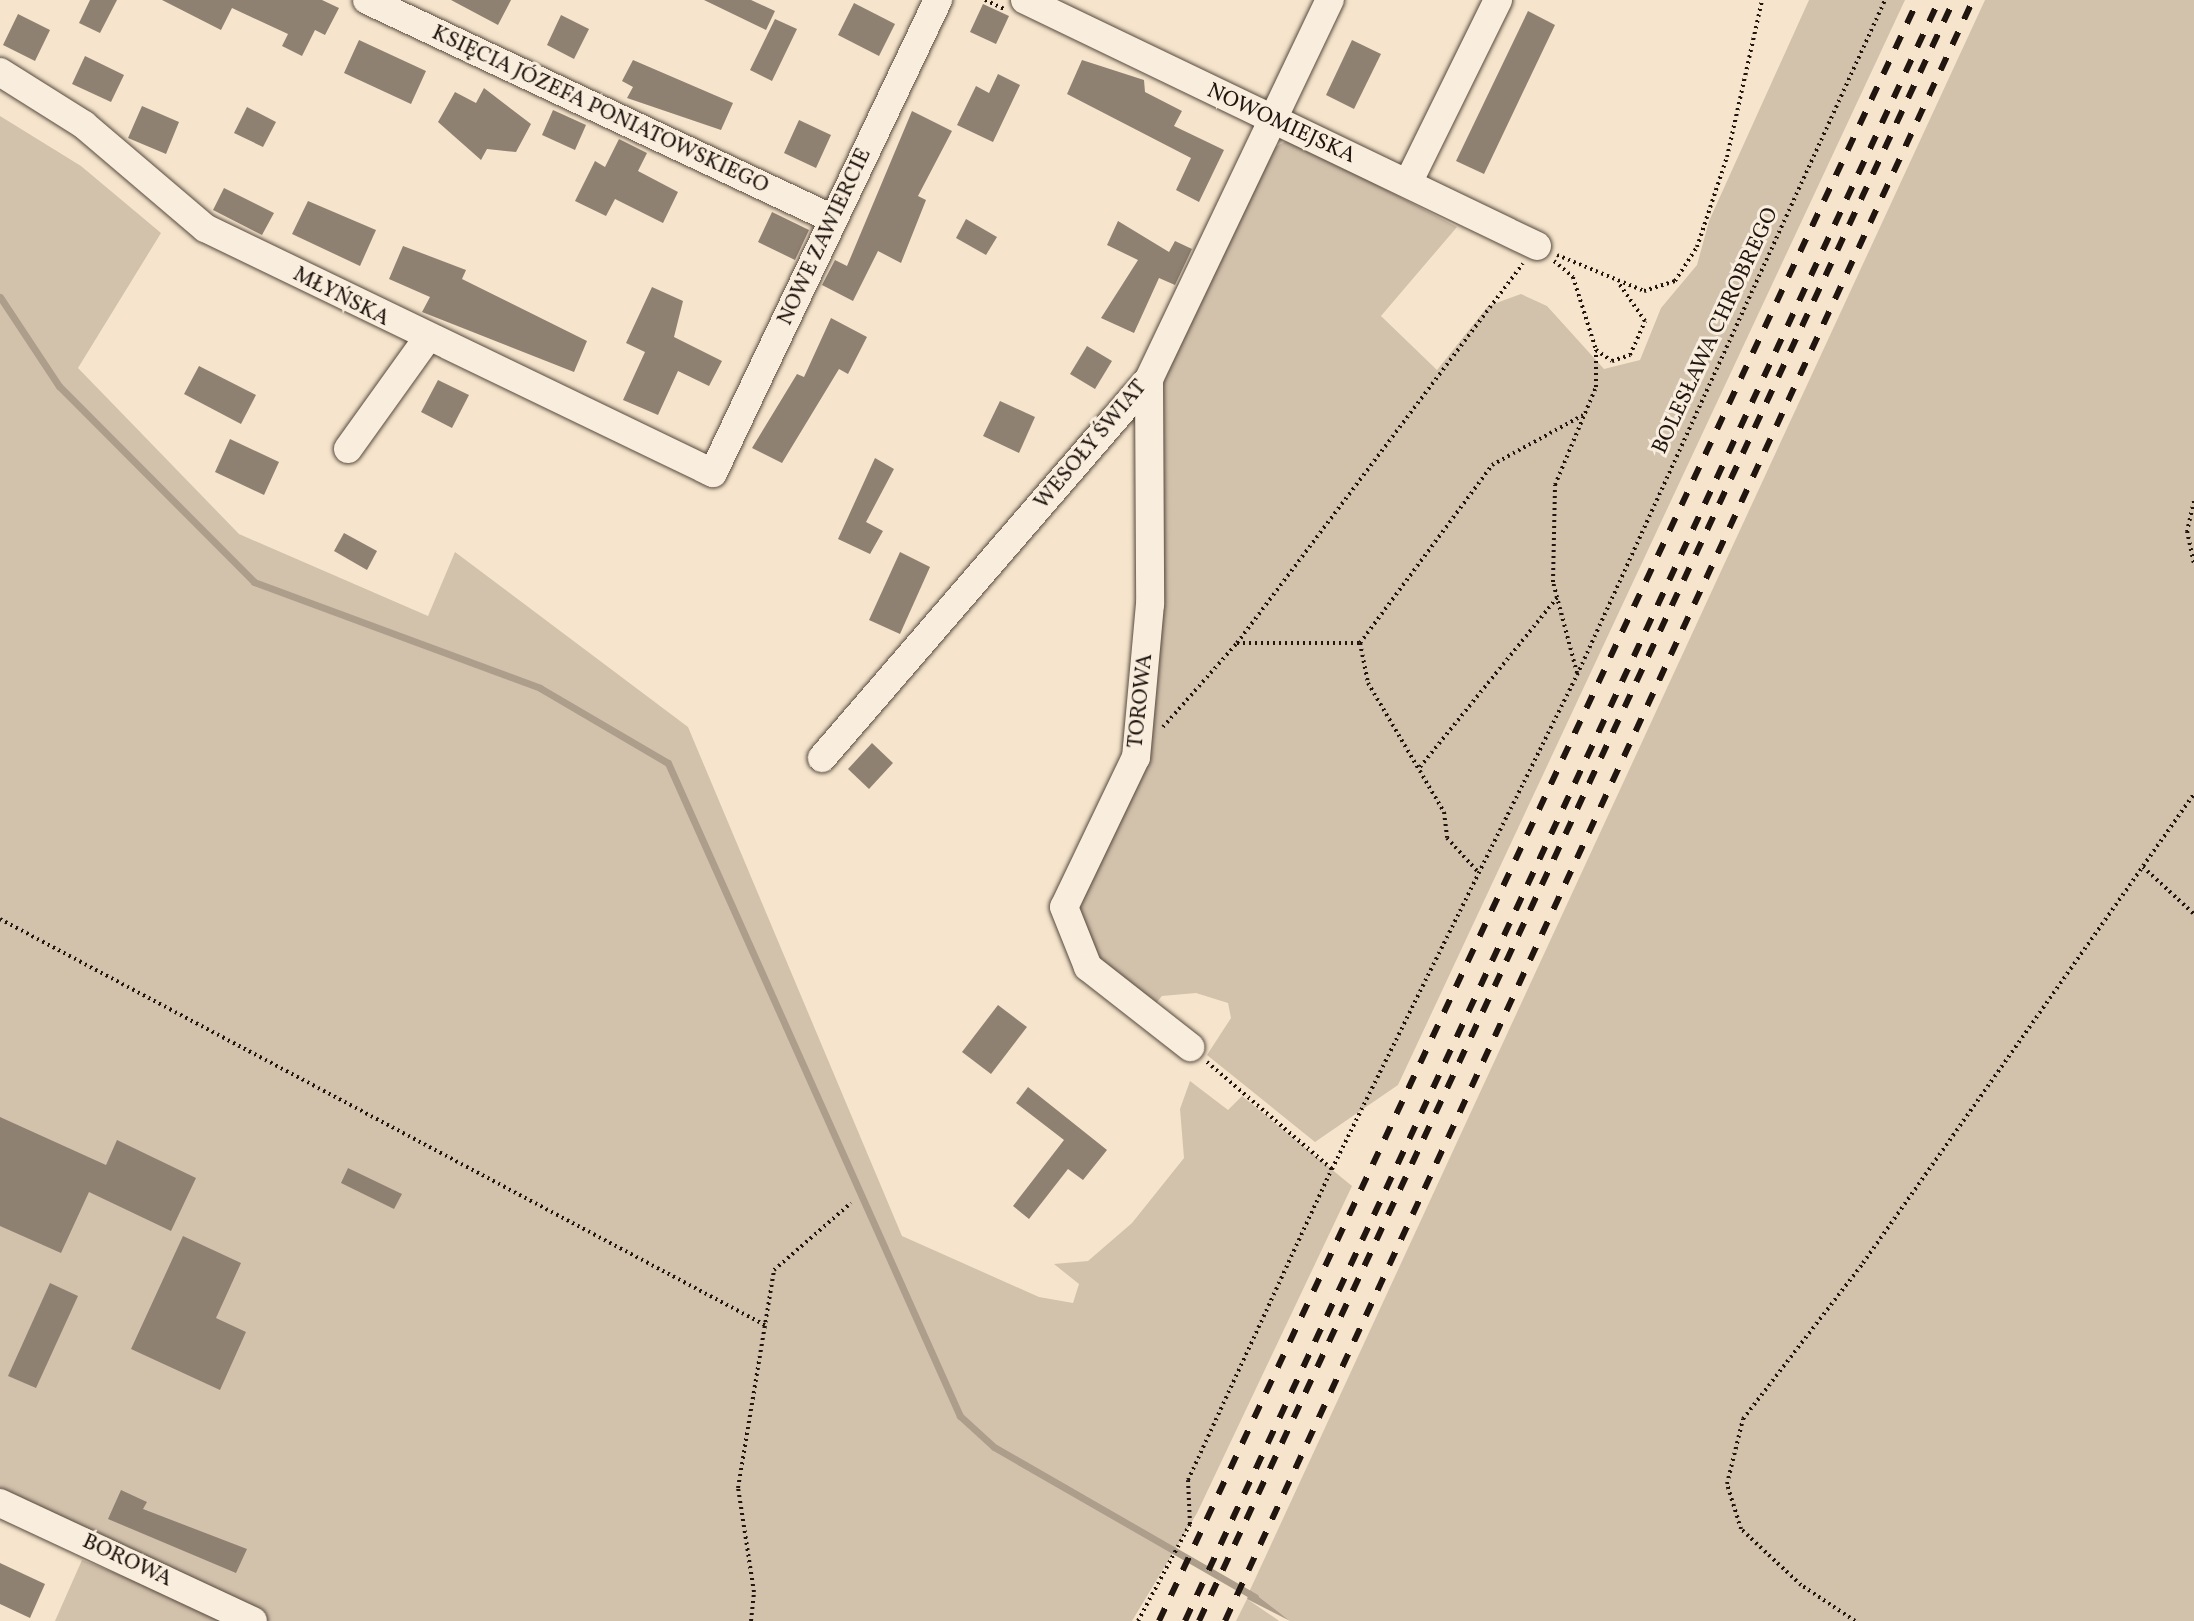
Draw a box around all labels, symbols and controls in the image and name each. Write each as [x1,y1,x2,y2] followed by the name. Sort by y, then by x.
[427,20,773,200] street label: KSIĘCIA JÓZEFA PONIATOWSKIEGO
[1202,78,1360,170] street label: NOWOMIEJSKA
[772,144,878,330] street label: NOWE ZAWIERCIE
[1647,204,1785,458] street label: BOLESŁAWA CHROBREGO
[288,261,394,333] street label: MŁYŃSKA
[1029,375,1153,515] street label: WESOŁY ŚWIAT
[1123,652,1159,750] street label: TOROWA
[78,1529,176,1593] street label: BOROWA

